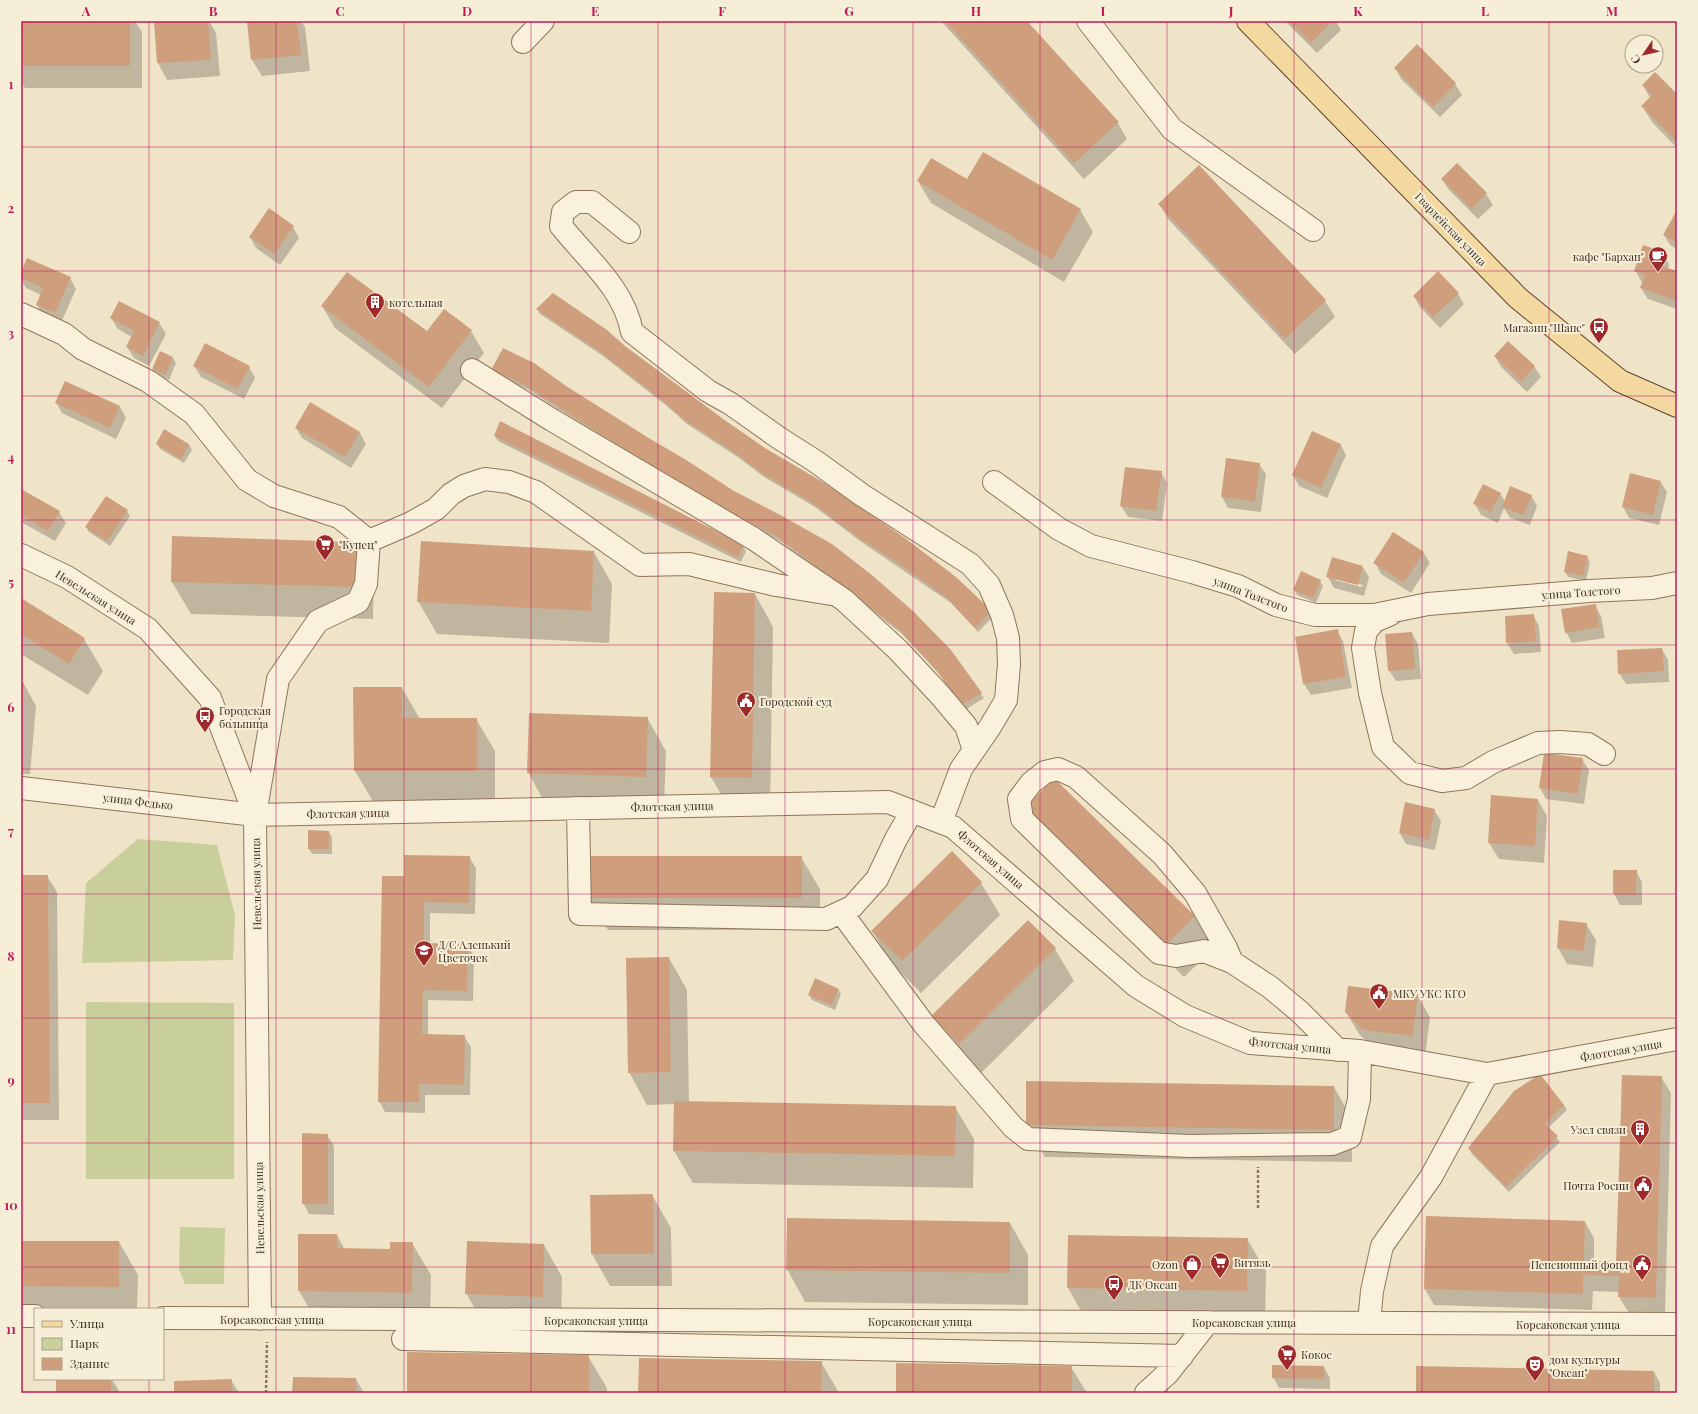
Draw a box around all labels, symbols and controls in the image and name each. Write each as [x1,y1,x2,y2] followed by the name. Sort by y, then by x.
[81,2,91,19] text: A
[209,2,218,19] text: B
[335,2,345,19] text: C
[462,2,472,19] text: D
[591,2,599,19] text: E
[718,2,726,19] text: F
[844,2,854,19] text: G
[971,2,981,19] text: H
[1101,2,1106,19] text: I
[1228,2,1234,19] text: J
[1353,2,1363,19] text: K
[1481,2,1489,19] text: L
[1606,2,1618,19] text: M
[1624,34,1664,74] north arrow
[1627,52,1644,67] text: С
[9,75,14,92] text: 1
[1412,189,1490,270] street label: Гвардейская улица
[8,199,15,216] text: 2
[1647,245,1669,273] cafe icon: кафе "Бархан"
[1573,249,1644,264] place label: кафе "Бархан"
[364,291,386,319] building icon: котельная
[389,295,443,310] place label: котельная
[1588,316,1610,344] bus stop icon: Магазин "Шанс"
[1503,320,1585,335] place label: Магазин "Шанс"
[8,324,14,341] text: 3
[8,448,15,465] text: 4
[314,533,336,561] supermarket icon: "Купец"
[339,537,377,552] place label: "Купец"
[53,566,140,628] street label: Невельская улица
[8,573,14,590] text: 5
[1211,573,1291,615] street label: улица Толстого
[1540,582,1621,602] street label: улица Толстого
[735,690,757,718] public building icon: Городской суд
[760,694,832,709] place label: Городской суд
[7,698,15,715] text: 6
[219,703,271,731] place label: Городская больница
[194,705,216,733] bus stop icon: Городская больница
[101,789,174,813] street label: улица Федько
[631,798,714,814] street label: Флотская улица
[307,805,390,821] street label: Флотская улица
[8,822,14,839] text: 7
[955,826,1028,892] street label: Флотская улица
[248,837,264,930] street label: Невельская улица
[438,937,511,965] place label: Д/С Аленький Цветочек
[413,939,435,967] school or university icon: Д/С Аленький Цветочек
[7,947,15,964] text: 8
[1368,982,1390,1010] public building icon: МКУ УКС КГО
[1393,986,1466,1001] place label: МКУ УКС КГО
[1248,1033,1332,1057] street label: Флотская улица
[1579,1035,1664,1065] street label: Флотская улица
[7,1071,15,1088] text: 9
[1629,1118,1651,1146] building icon: Узел связи
[1570,1122,1626,1137] place label: Узел связи
[251,1161,267,1254] street label: Невельская улица
[1632,1174,1654,1202] public building icon: Почта Росии
[1563,1178,1629,1193] place label: Почта Росии
[4,1196,18,1213] text: 10
[1209,1251,1231,1279] supermarket icon: Витязь
[1181,1253,1203,1281] shop icon: Ozon
[1631,1253,1653,1281] public building icon: Пенсионный фонд
[1234,1255,1271,1270] place label: Витязь
[1152,1257,1178,1272] place label: Ozon
[1531,1257,1628,1272] place label: Пенсионный фонд
[1103,1273,1125,1301] bus stop icon: ДК Океан
[1128,1277,1177,1292] place label: ДК Океан
[34,1308,164,1380] legend
[220,1312,325,1327] street label: Корсаковская улица
[544,1313,649,1328] street label: Корсаковская улица
[868,1314,973,1329] street label: Корсаковская улица
[69,1315,104,1331] text: Улица
[1192,1315,1297,1330] street label: Корсаковская улица
[1516,1317,1621,1332] street label: Корсаковская улица
[6,1320,16,1337] text: 11
[70,1335,99,1351] text: Парк
[1276,1343,1298,1371] supermarket icon: Кокос
[1301,1347,1332,1362] place label: Кокос
[1549,1352,1621,1380] place label: дом культуры "Океан"
[1524,1354,1546,1382] theatre icon: дом культуры "Океан"
[70,1355,110,1371] text: Здание

